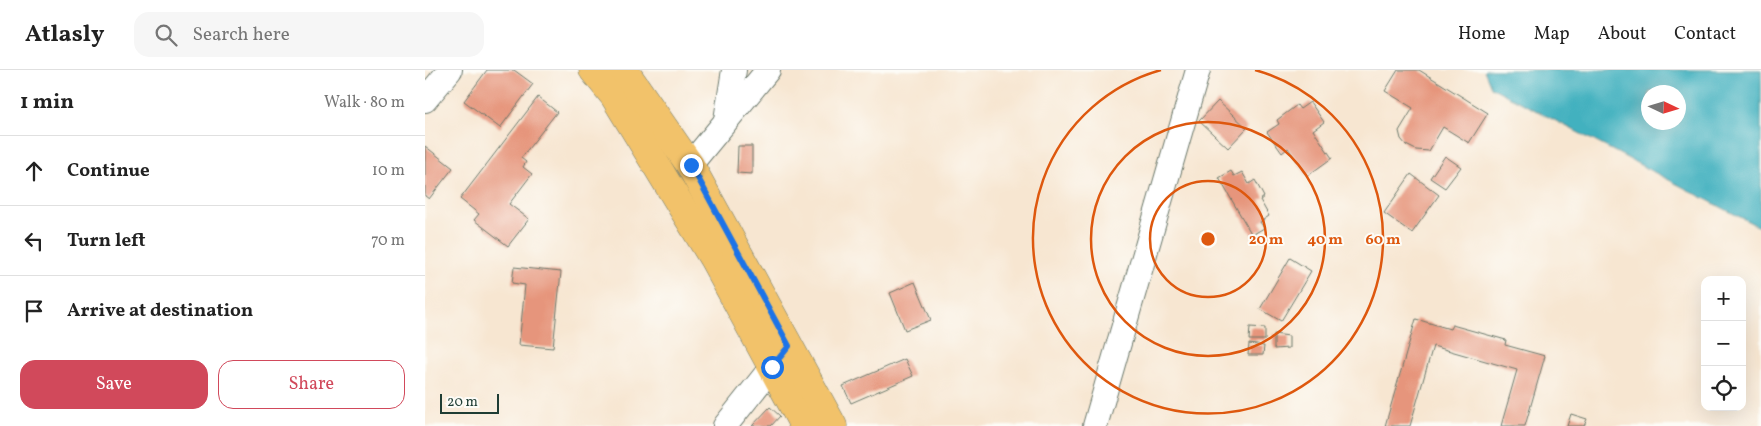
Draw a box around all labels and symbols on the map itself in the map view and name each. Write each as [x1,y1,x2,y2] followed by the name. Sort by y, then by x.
[1641,85,1686,130] north arrow
[680,154,703,177] route end
[1199,230,1217,248] centre of rings
[1249,230,1284,251] text: 20 m
[1307,230,1343,251] text: 40 m
[1366,230,1401,251] text: 60 m
[761,356,784,379] route start
[440,391,499,414] scale bar

